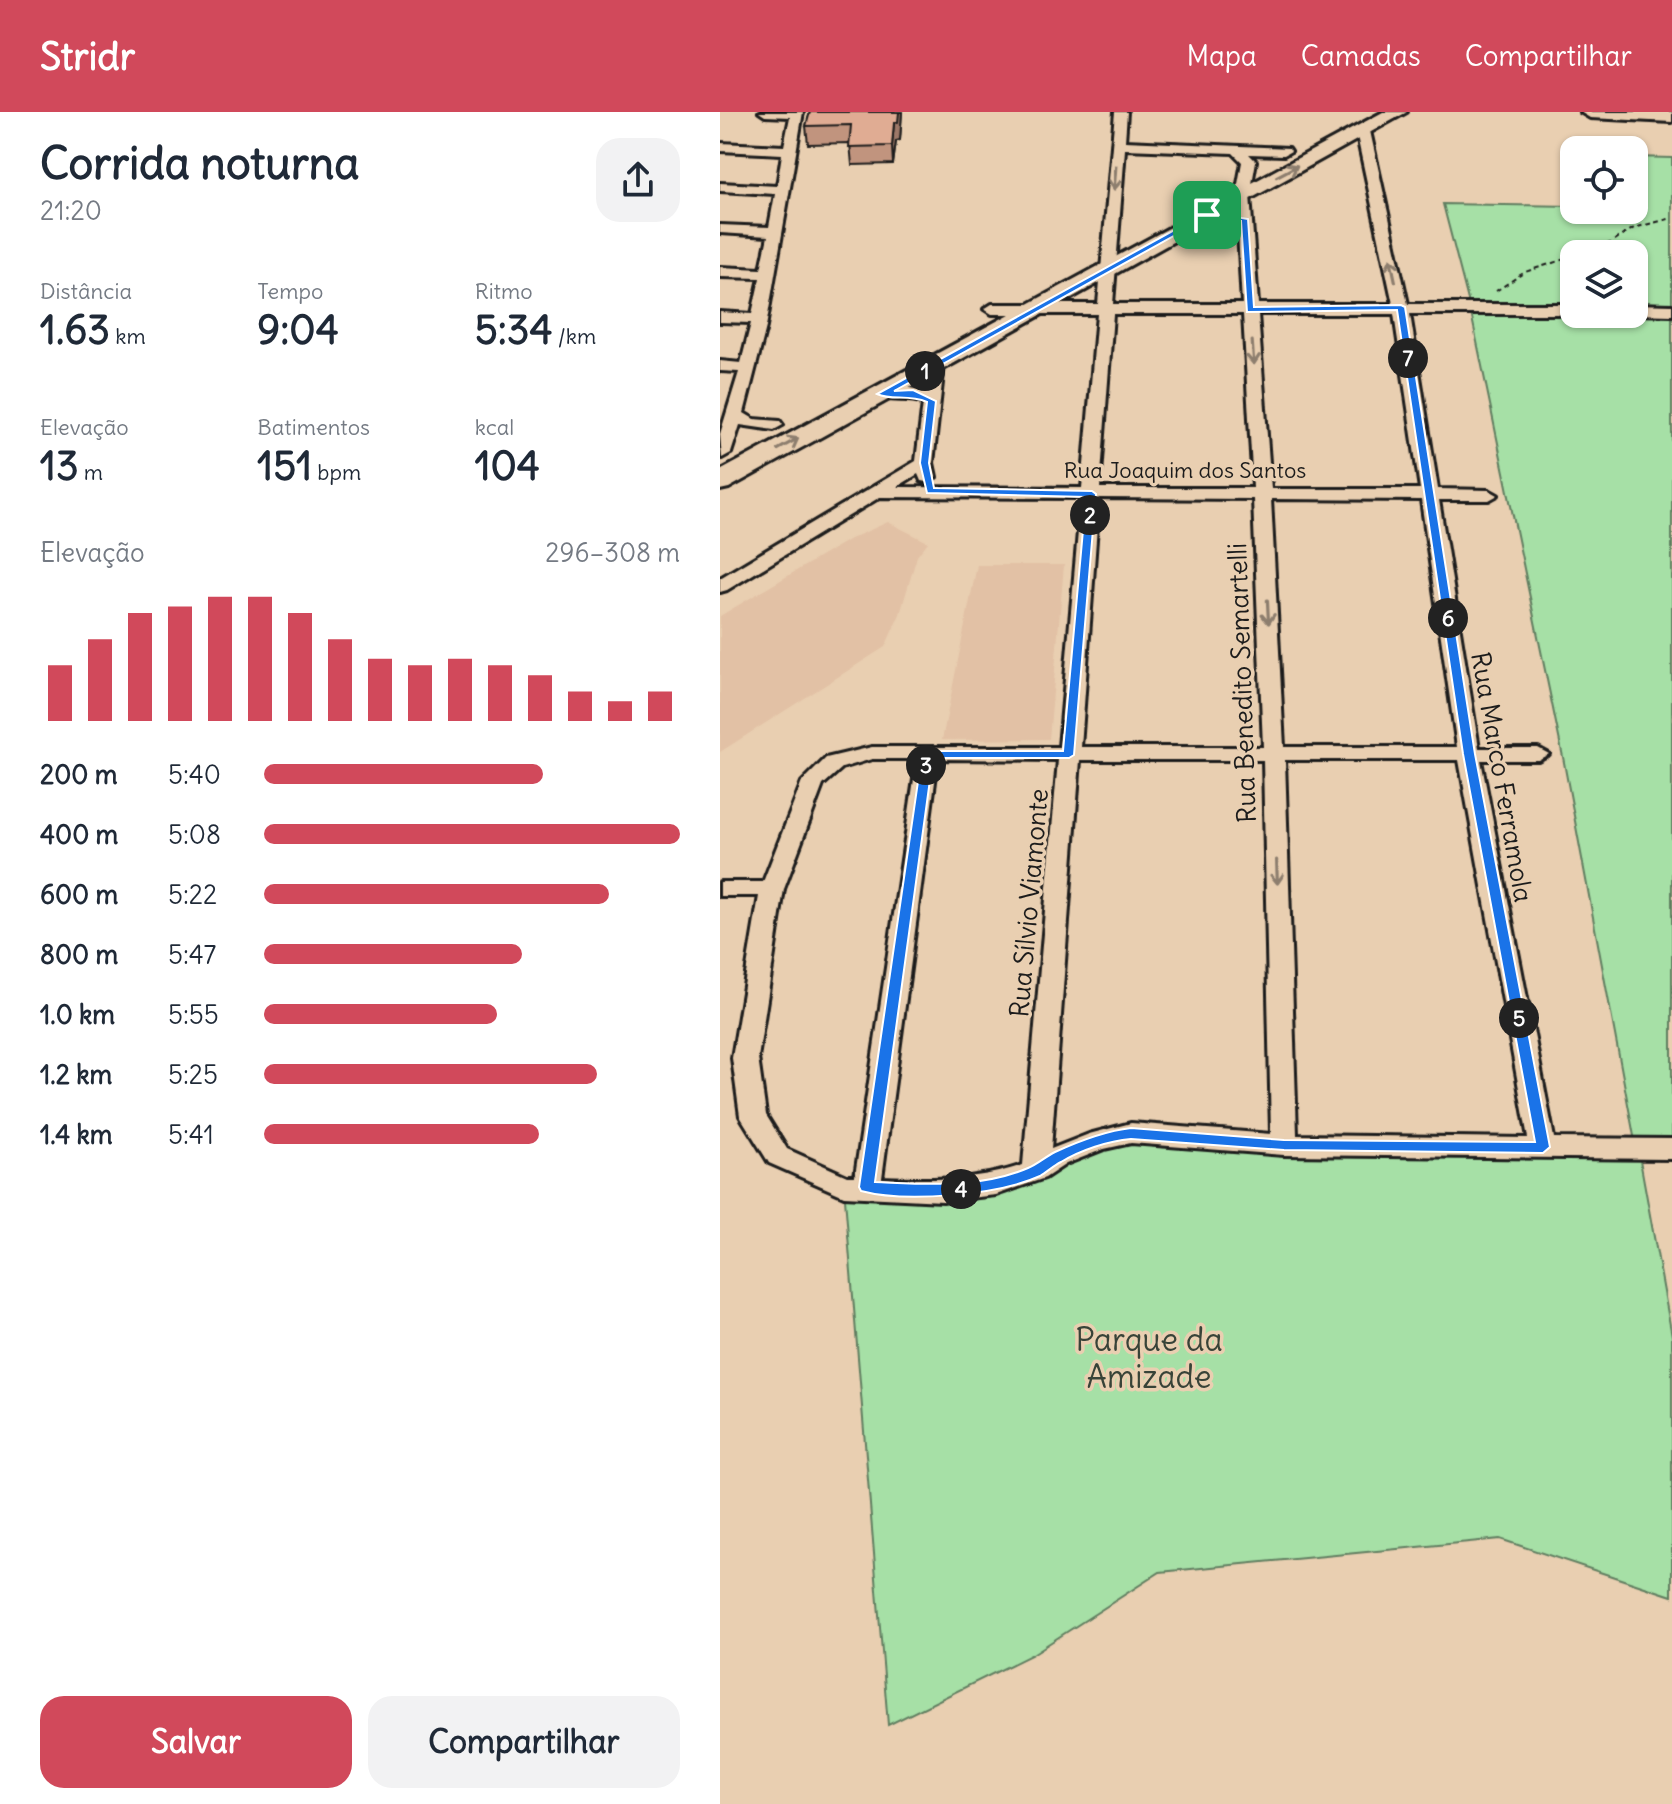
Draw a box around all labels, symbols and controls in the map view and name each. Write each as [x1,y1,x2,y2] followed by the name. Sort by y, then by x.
[40,33,135,80] text: Stridr
[1186,38,1257,74] text: Mapa
[1301,38,1421,74] text: Camadas
[1465,38,1632,74] text: Compartilhar
[40,136,359,191] text: Corrida noturna
[1560,136,1648,328] map controls
[1560,136,1648,224] button: locate
[596,138,680,222] button: share
[1274,163,1298,179] one-way arrow
[1107,164,1122,191] one-way arrow
[1173,181,1241,249] pin
[1185,193,1229,237] icon: arrive
[40,194,102,227] text: 21:20
[1560,240,1648,328] button: layers
[1385,258,1400,284] one-way arrow
[40,277,132,305] text: Distância
[257,277,323,305] text: Tempo
[475,277,533,305] text: Ritmo
[40,305,110,355] text: 1.63
[257,305,339,355] text: 9:04
[475,305,553,355] text: 5:34
[110,322,146,350] text: km
[553,322,596,350] text: /km
[1388,338,1428,378] pin: 7
[1246,339,1261,366] one-way arrow
[1403,344,1413,372] text: 7
[905,351,945,391] pin: 1
[921,357,929,385] text: 1
[40,413,129,441] text: Elevação
[257,413,370,441] text: Batimentos
[475,413,514,441] text: kcal
[776,436,800,452] one-way arrow
[40,441,79,491] text: 13
[257,441,312,491] text: 151
[475,441,540,491] text: 104
[1064,456,1306,484] street label: Rua Joaquim dos Santos
[79,458,103,486] text: m
[312,458,361,486] text: bpm
[1070,495,1110,535] pin: 2
[1084,501,1096,529] text: 2
[40,536,145,569] text: Elevação
[545,536,680,569] text: 296–308 m
[1220,543,1263,823] street label: Rua Benedito Semartelli
[1260,598,1275,625] one-way arrow
[1428,598,1468,638] pin: 6
[1442,604,1454,632] text: 6
[1464,649,1541,905] street label: Rua Marco Ferramola
[906,745,946,785] pin: 3
[920,751,932,779] text: 3
[40,758,117,791] text: 200 m
[168,758,221,791] text: 5:40
[1002,787,1055,1019] street label: Rua Sílvio Viamonte
[40,818,118,851] text: 400 m
[168,818,221,851] text: 5:08
[1269,858,1285,885] one-way arrow
[40,878,118,911] text: 600 m
[168,878,217,911] text: 5:22
[40,938,118,971] text: 800 m
[168,938,216,971] text: 5:47
[40,998,115,1031] text: 1.0 km
[168,998,219,1031] text: 5:55
[1499,998,1539,1038] pin: 5
[1513,1004,1525,1032] text: 5
[40,1058,112,1091] text: 1.2 km
[168,1058,218,1091] text: 5:25
[40,1118,113,1151] text: 1.4 km
[168,1118,214,1151] text: 5:41
[941,1169,981,1209] pin: 4
[955,1175,967,1203] text: 4
[1075,1319,1223,1397] park label: Parque da Amizade
[40,1696,352,1788] button: Salvar
[368,1696,680,1788] button: Compartilhar

